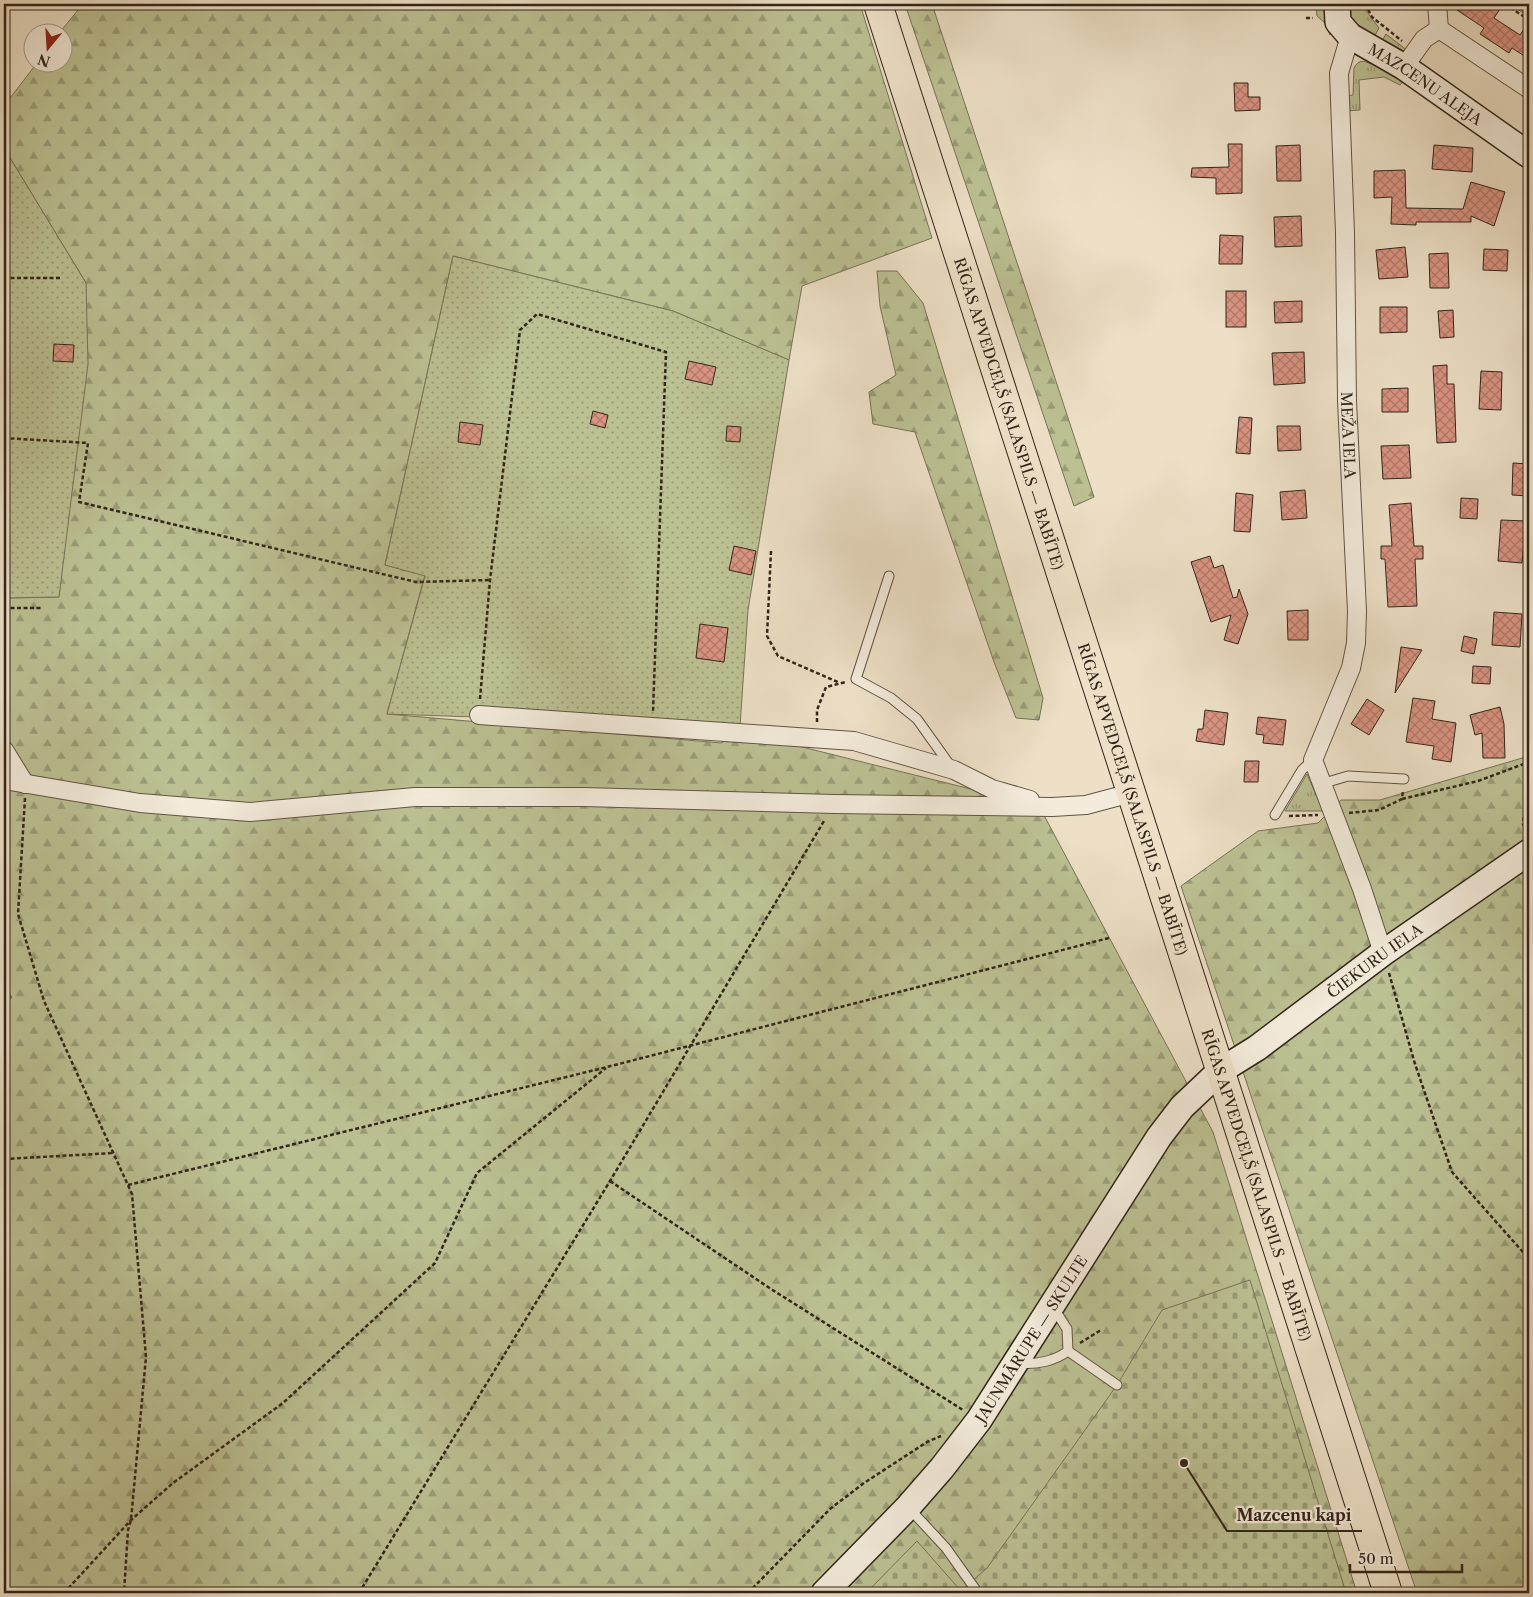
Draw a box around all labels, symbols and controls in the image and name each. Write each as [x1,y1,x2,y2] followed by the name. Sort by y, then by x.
[22,22,72,72] north arrow
[1365,39,1487,129] street label: MAZCENU ALEJA
[35,50,53,71] text: N
[950,255,1068,572] street label: RĪGAS APVEDCEĻŠ (SALASPILS — BABĪTE)
[1337,392,1360,480] street label: MEŽA IELA
[1074,641,1192,958] street label: RĪGAS APVEDCEĻŠ (SALASPILS — BABĪTE)
[1323,919,1427,1002] street label: ČIEKURU IELA
[1198,1026,1316,1343] street label: RĪGAS APVEDCEĻŠ (SALASPILS — BABĪTE)
[969,1251,1091,1428] street label: JAUNMĀRUPE — SKULTE
[1227,1500,1362,1531] callout: Mazcenu kapi
[1236,1505,1352,1525] text: Mazcenu kapi
[1350,1542,1463,1574] scale bar
[1358,1549,1394,1568] text: 50 m

